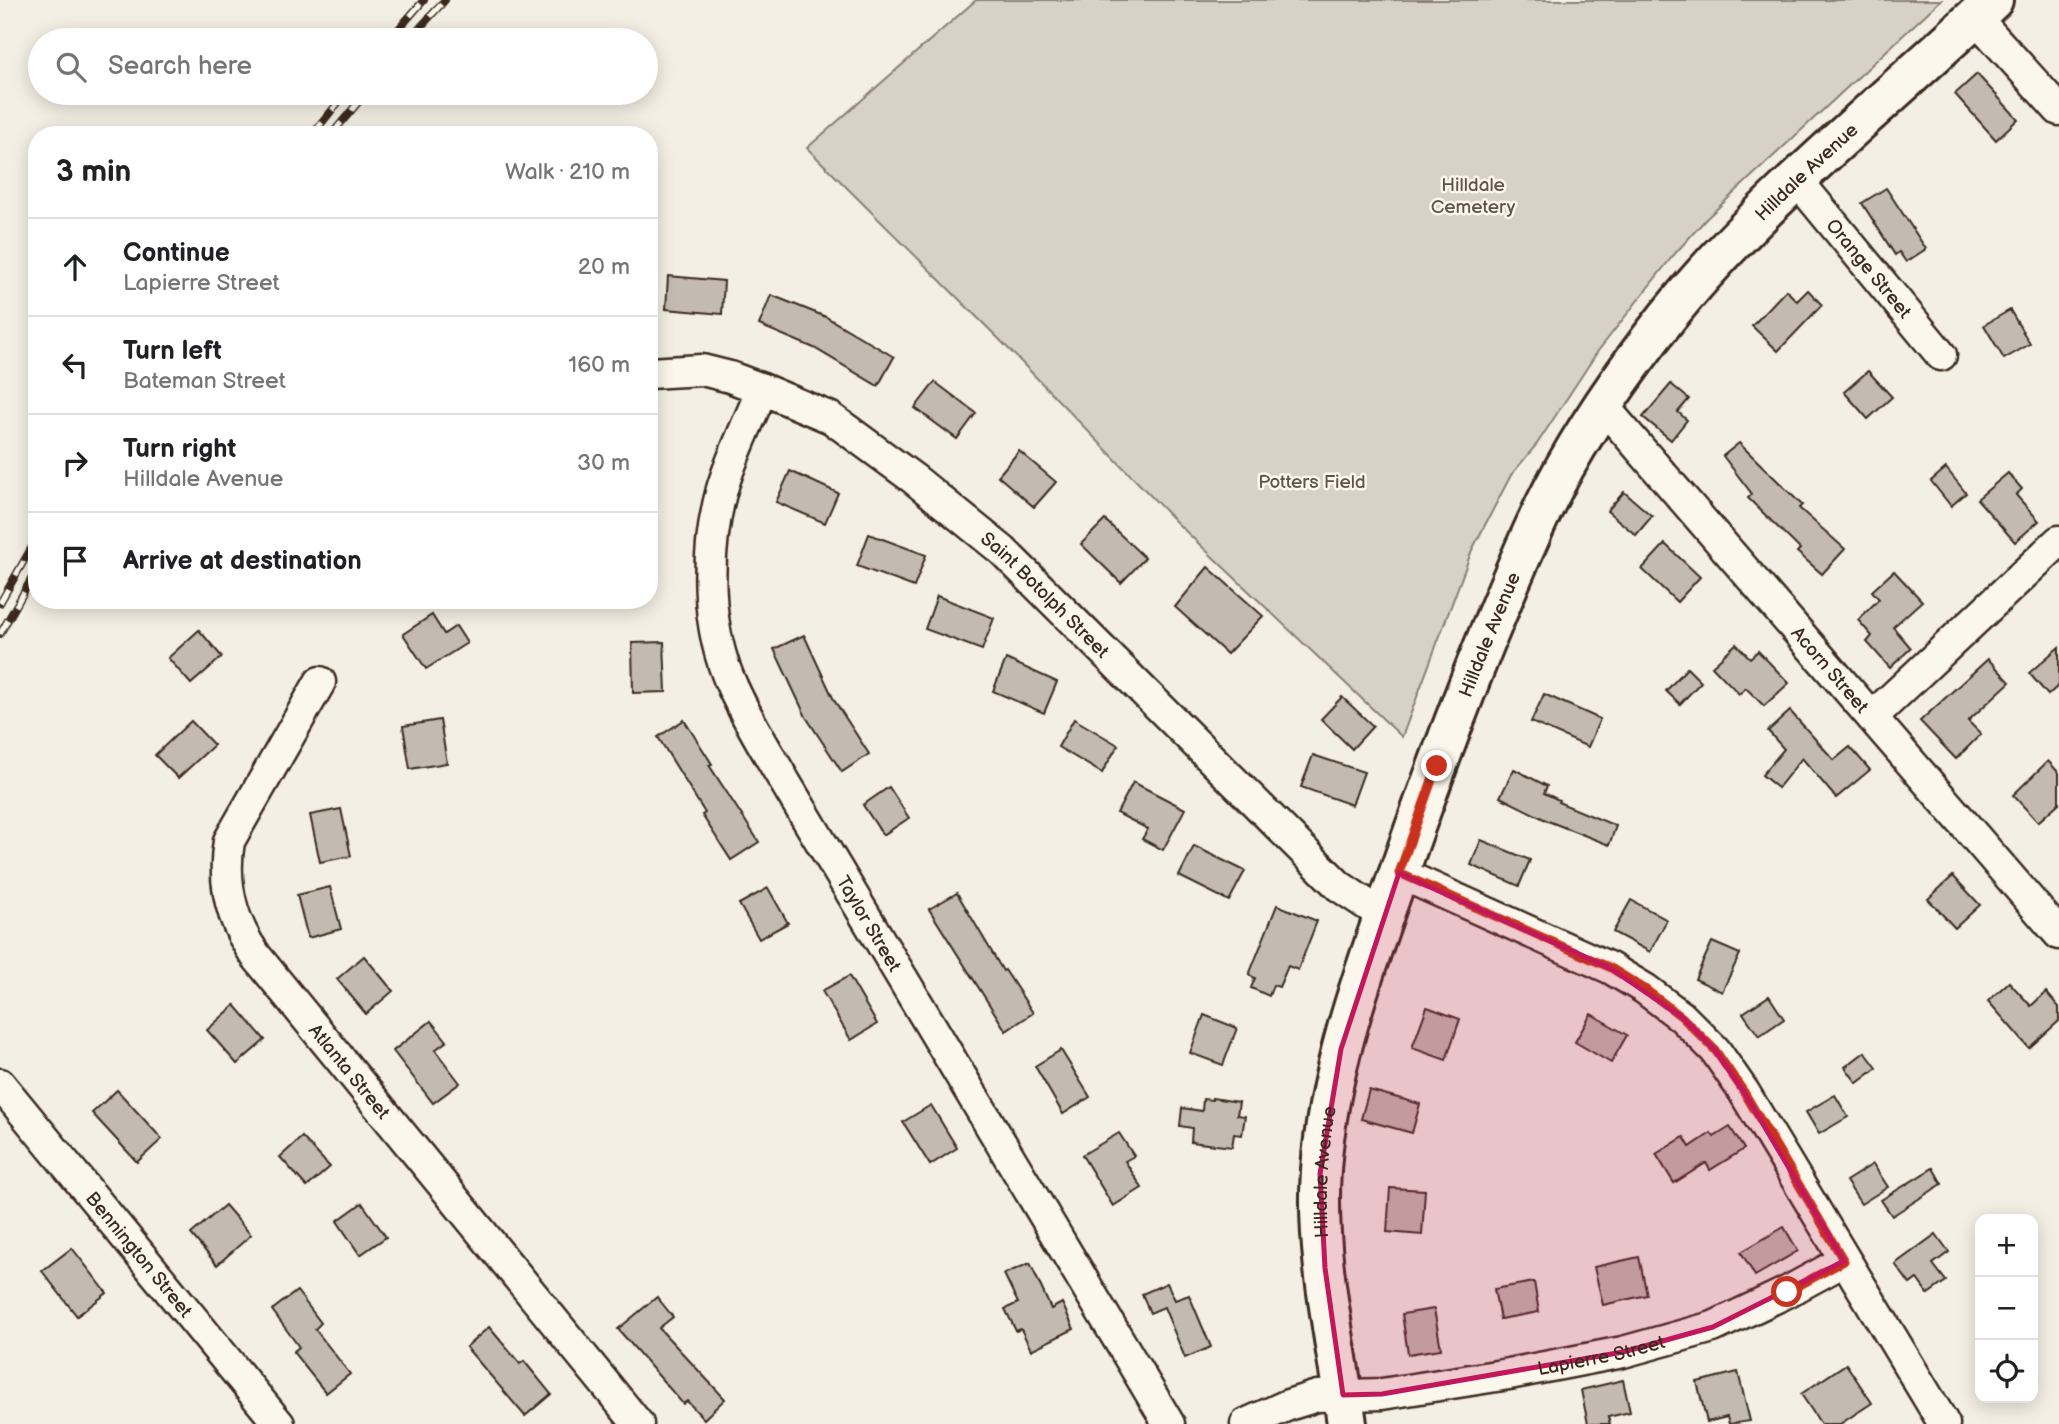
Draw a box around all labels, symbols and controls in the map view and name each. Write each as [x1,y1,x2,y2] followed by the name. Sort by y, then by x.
[28,28,658,105] search box
[52,48,90,86] icon: search
[108,51,252,82] text: Search here
[1751,119,1863,226] street label: Hilldale Avenue
[56,154,131,190] text: 3 min
[505,158,630,186] text: Walk · 210 m
[1431,174,1516,219] park label: Hilldale Cemetery
[1821,215,1916,323] street label: Orange Street
[123,238,230,269] text: Continue
[56,248,94,286] icon: ahead
[578,253,630,281] text: 20 m
[123,269,280,297] text: Lapierre Street
[123,336,222,367] text: Turn left
[56,346,94,384] icon: left
[568,351,630,379] text: 160 m
[123,367,286,395] text: Bateman Street
[123,434,236,465] text: Turn right
[56,444,94,482] icon: right
[577,449,630,477] text: 30 m
[123,465,284,493] text: Hilldale Avenue
[1258,471,1366,494] park label: Potters Field
[975,528,1114,663] street label: Saint Botolph Street
[56,542,94,580] icon: arrive
[123,546,362,577] text: Arrive at destination
[1455,569,1526,701] street label: Hilldale Avenue
[1786,622,1873,718] street label: Acorn Street
[1421,750,1452,781] route end
[831,872,906,976] street label: Taylor Street
[303,1020,394,1124] street label: Atlanta Street
[1310,1104,1342,1239] street label: Hilldale Avenue
[80,1188,197,1323] street label: Bennington Street
[1975,1214,2038,1403] map controls
[1975,1214,2038,1277] button: +
[1771,1276,1802,1307] route start
[1975,1277,2038,1340] button: −
[1536,1331,1668,1381] street label: Lapierre Street
[1975,1340,2038,1403] button: locate

